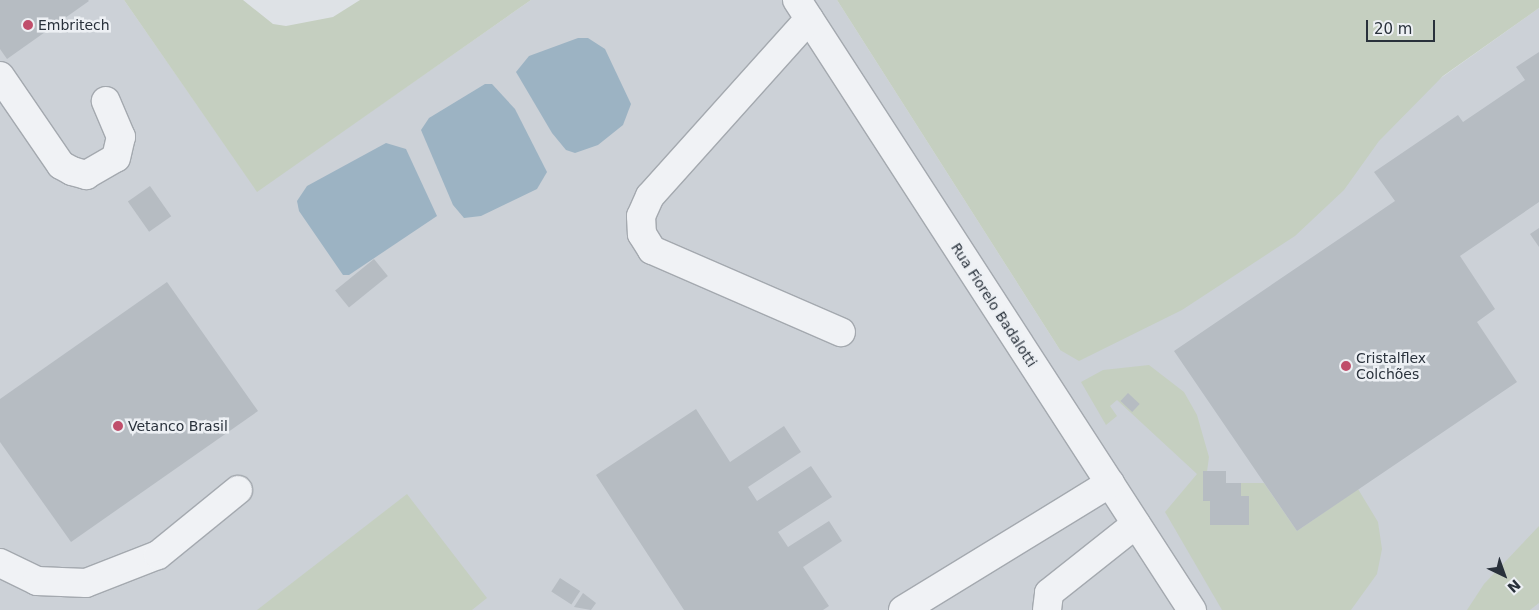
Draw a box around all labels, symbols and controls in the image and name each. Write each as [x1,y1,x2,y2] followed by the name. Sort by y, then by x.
[1369,10,1438,42] scale bar
[38,17,110,33] place label: Embritech
[22,19,34,31] marker: Embritech
[1374,20,1412,38] text: 20 m
[948,240,1040,370] street label: Rua Fiorelo Badalotti
[1356,350,1426,382] place label: Cristalflex Colchões
[1340,360,1352,372] marker: Cristalflex Colchões
[128,418,228,434] place label: Vetanco Brasil
[112,420,124,432] marker: Vetanco Brasil
[1479,550,1529,600] north arrow
[1504,576,1524,596] text: N

